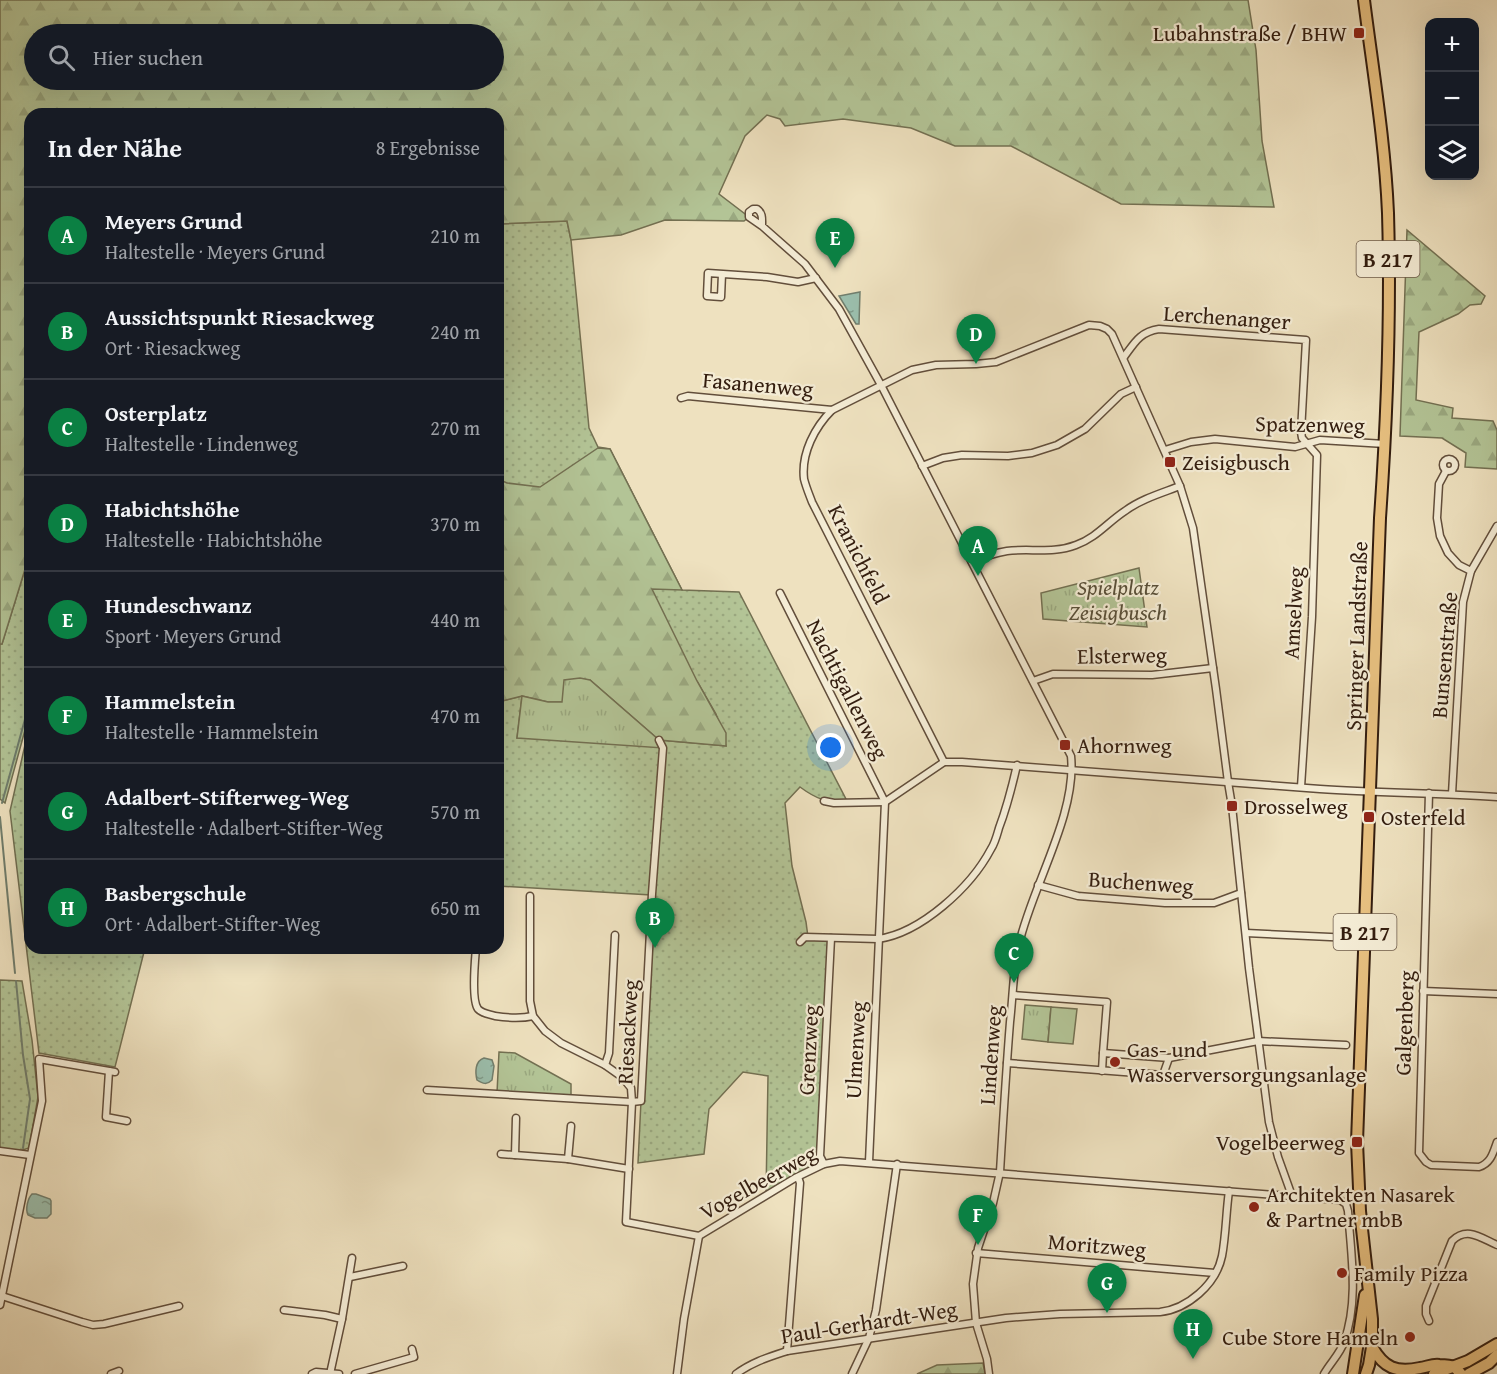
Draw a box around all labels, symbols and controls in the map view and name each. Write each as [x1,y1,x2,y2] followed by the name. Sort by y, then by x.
[1153,17,1347,49] place label: Lubahnstraße / BHW
[1425,18,1479,180] map controls
[1425,18,1479,72] button: +
[24,24,504,90] search box
[1352,26,1366,40] marker: Lubahnstraße / BHW
[45,41,78,74] icon: search
[93,41,203,73] text: Hier suchen
[1425,72,1479,126] button: −
[1425,126,1479,180] button: layers
[48,128,182,167] text: In der Nähe
[376,133,480,162] text: 8 Ergebnisse
[105,205,243,237] text: Meyers Grund
[816,218,854,268] pin: E
[61,221,74,250] text: A
[430,221,480,250] text: 210 m
[105,237,325,266] text: Haltestelle · Meyers Grund
[1356,241,1420,277] road number: B 217
[1162,297,1292,337] street label: Lerchenanger
[105,301,374,333] text: Aussichtspunkt Riesackweg
[956,314,996,364] pin: D
[61,317,74,346] text: B
[430,317,480,346] text: 240 m
[105,333,240,362] text: Ort · Riesackweg
[701,363,815,405] street label: Fasanenweg
[105,397,207,429] text: Osterplatz
[1255,407,1365,441] street label: Spatzenweg
[62,413,73,442] text: C
[430,413,480,442] text: 270 m
[105,429,298,458] text: Haltestelle · Lindenweg
[1182,446,1290,478] place label: Zeisigbusch
[1163,455,1177,469] marker: Zeisigbusch
[105,493,239,525] text: Habichtshöhe
[820,499,898,610] street label: Kranichfeld
[61,509,74,538] text: D
[430,509,480,538] text: 370 m
[105,525,322,554] text: Haltestelle · Habichtshöhe
[958,526,998,576] pin: A
[1337,541,1375,731] street label: Springer Landstraße
[1275,566,1311,660] street label: Amselweg
[1069,571,1167,628] park label: Spielplatz Zeisigbusch
[105,589,252,621] text: Hundeschwanz
[1423,590,1465,720] street label: Bunsenstraße
[62,605,73,634] text: E
[430,605,480,634] text: 440 m
[799,613,897,765] street label: Nachtigallenweg
[105,621,281,650] text: Sport · Meyers Grund
[1077,638,1167,672] street label: Elsterweg
[105,685,235,717] text: Hammelstein
[62,701,73,730] text: F
[430,701,480,730] text: 470 m
[105,717,319,746] text: Haltestelle · Hammelstein
[1077,729,1172,761] place label: Ahornweg
[816,733,845,762] your location
[1058,738,1072,752] marker: Ahornweg
[105,781,349,813] text: Adalbert-Stifterweg-Weg
[1244,790,1348,822] place label: Drosselweg
[61,797,74,826] text: G
[430,797,480,826] text: 570 m
[1225,799,1239,813] marker: Drosselweg
[1381,801,1466,833] place label: Osterfeld
[1362,810,1376,824] marker: Osterfeld
[105,813,383,842] text: Haltestelle · Adalbert-Stifter-Weg
[1087,862,1195,902] street label: Buchenweg
[105,877,246,909] text: Basbergschule
[61,893,74,922] text: H
[430,893,480,922] text: 650 m
[636,898,674,948] pin: B
[105,909,320,938] text: Ort · Adalbert-Stifter-Weg
[1334,914,1396,950] road number: B 217
[994,934,1034,983] pin: C
[1386,970,1422,1076] street label: Galgenberg
[608,979,646,1085] street label: Riesackweg
[836,1000,874,1100] street label: Ulmenweg
[790,1004,826,1096] street label: Grenzweg
[971,1004,1009,1106] street label: Lindenweg
[1127,1033,1366,1090] place label: Gas- und Wasserversorgungsanlage
[1108,1055,1122,1069] marker: Gas- und Wasserversorgungsanlage
[1216,1126,1345,1158] place label: Vogelbeerweg
[1350,1135,1364,1149] marker: Vogelbeerweg
[694,1137,822,1227] street label: Vogelbeerweg
[1266,1178,1456,1235] place label: Architekten Nasarek & Partner mbB
[958,1196,998,1245] pin: F
[1247,1200,1261,1214] marker: Architekten Nasarek & Partner mbB
[1047,1225,1147,1265] street label: Moritzweg
[1354,1257,1469,1289] place label: Family Pizza
[1088,1264,1126,1313] pin: G
[1335,1266,1349,1280] marker: Family Pizza
[779,1292,959,1352] street label: Paul-Gerhardt-Weg
[1174,1310,1212,1359] pin: H
[1222,1321,1399,1353] place label: Cube Store Hameln
[1403,1330,1417,1344] marker: Cube Store Hameln

